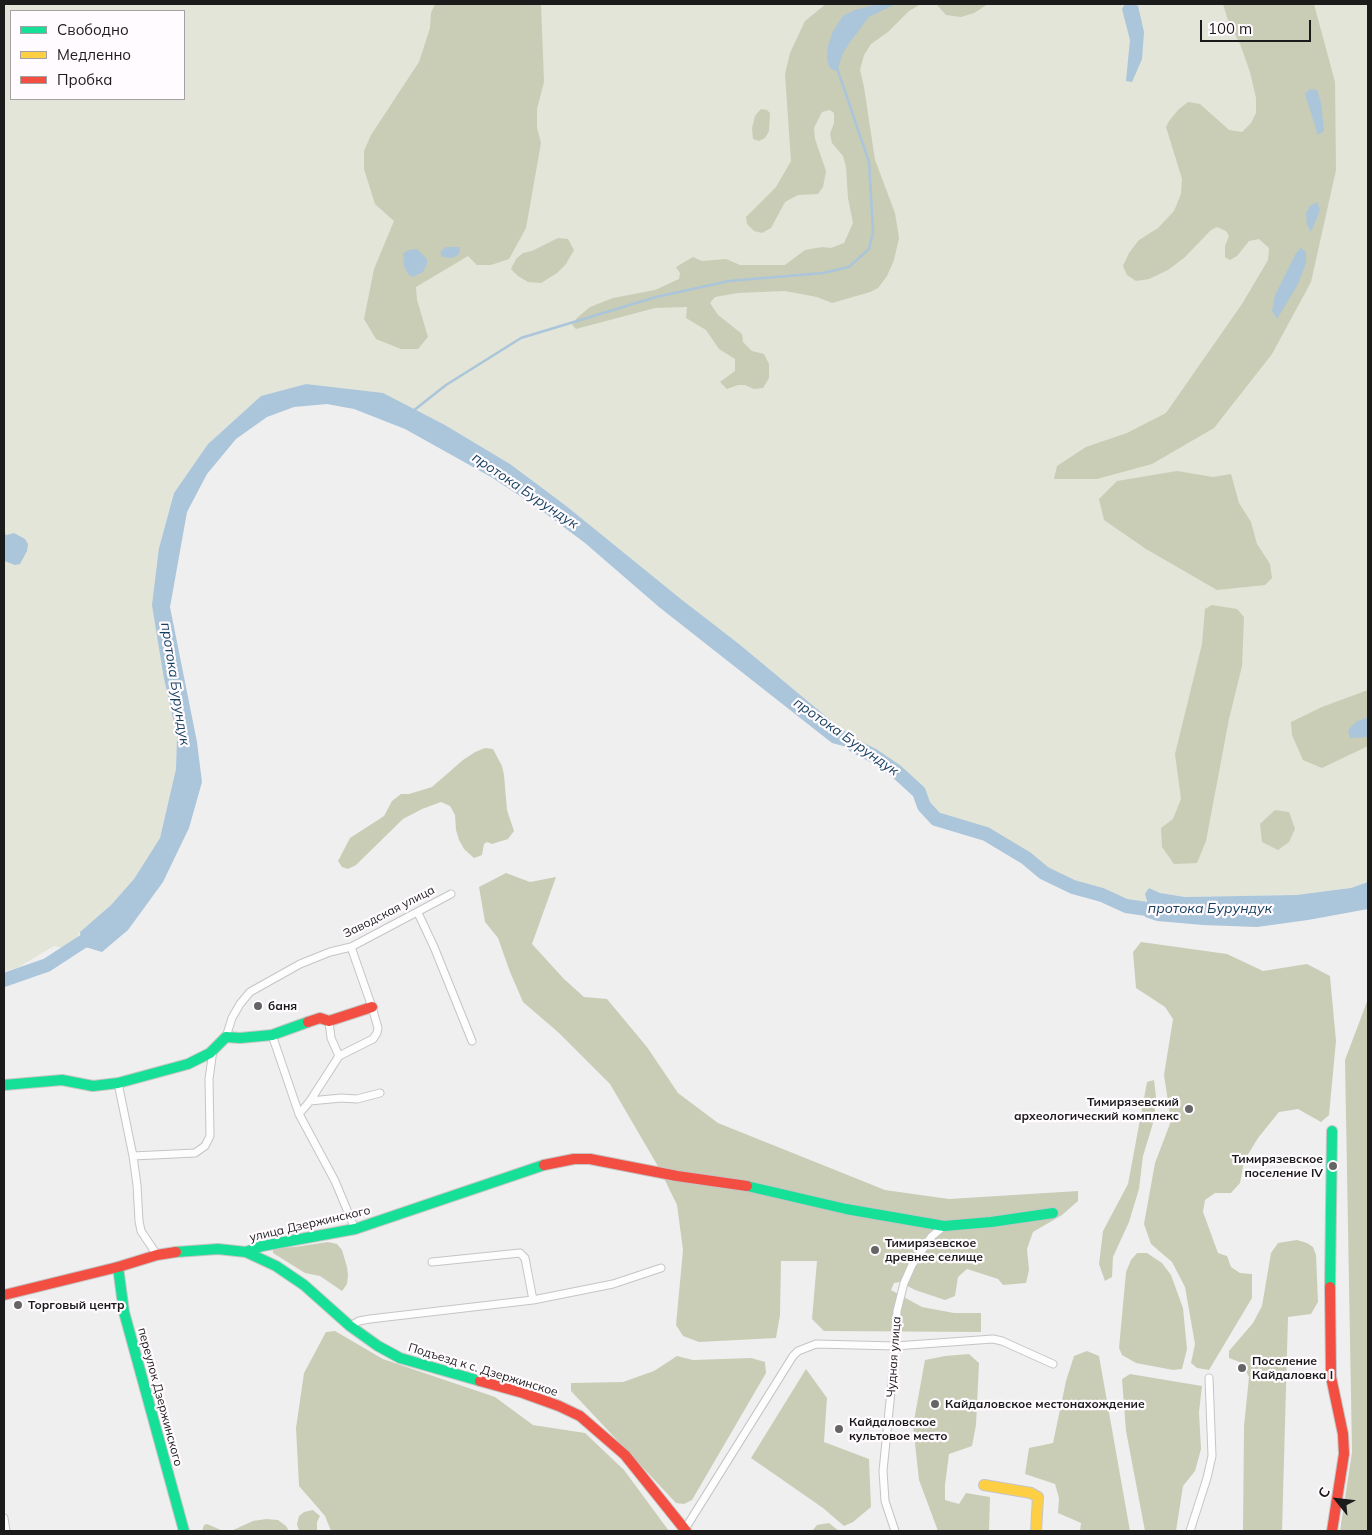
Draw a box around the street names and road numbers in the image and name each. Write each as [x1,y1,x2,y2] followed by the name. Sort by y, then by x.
[341,883,437,941] street label: Заводская улица
[248,1203,372,1245] street label: улица Дзержинского
[884,1316,904,1398] street label: Чудная улица
[135,1326,185,1468] street label: переулок Дзержинского
[406,1340,560,1400] street label: Подъезд к с. Дзержинское

